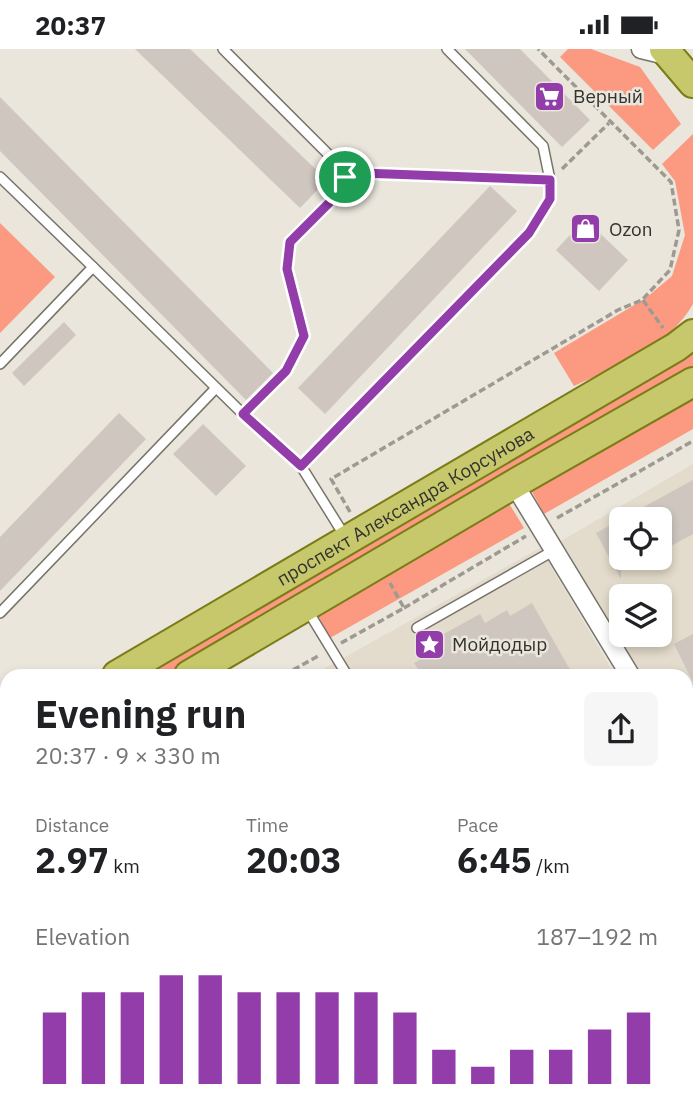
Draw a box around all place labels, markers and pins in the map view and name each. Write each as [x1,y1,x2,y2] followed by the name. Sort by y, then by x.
[533,79,567,113] supermarket icon: Верный
[573,84,643,108] place label: Верный
[315,147,375,207] pin
[569,212,603,246] shop icon: Ozon
[609,217,653,241] place label: Ozon
[412,627,446,661] place icon: Мойдодыр
[452,632,547,656] place label: Мойдодыр

